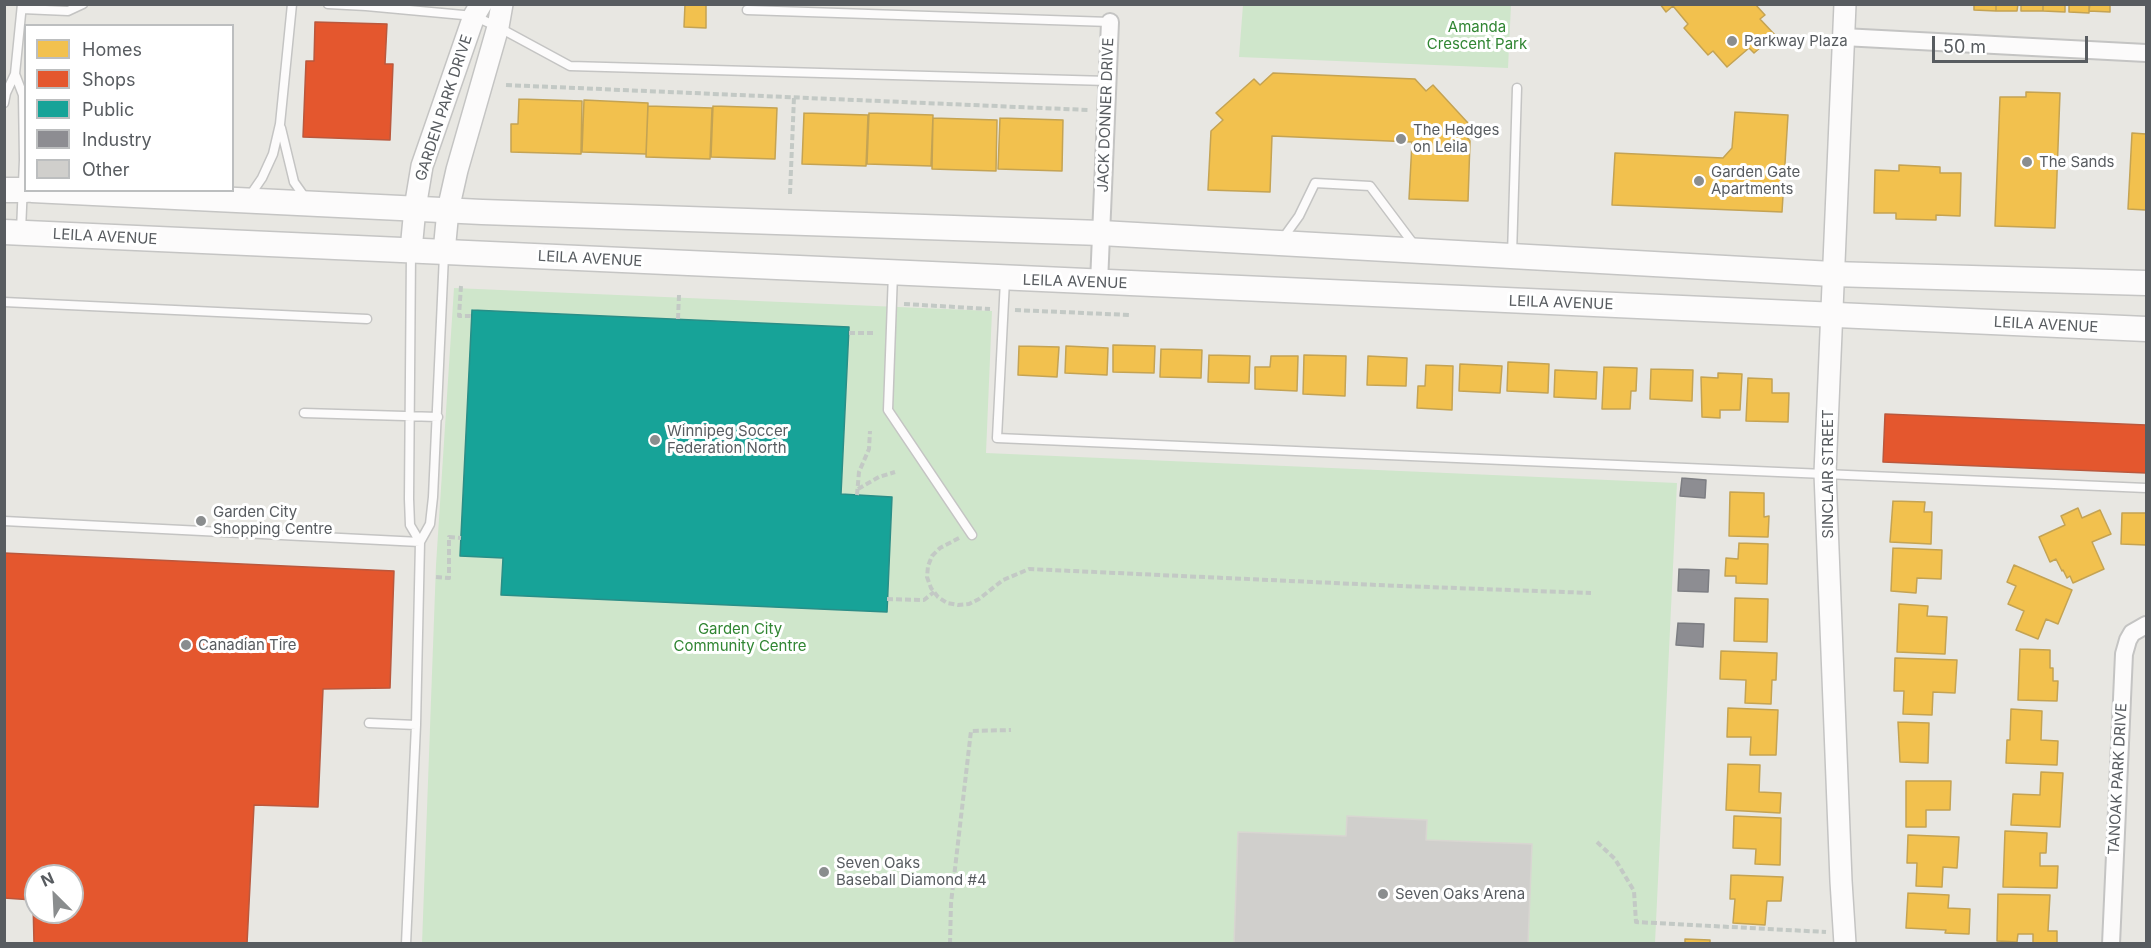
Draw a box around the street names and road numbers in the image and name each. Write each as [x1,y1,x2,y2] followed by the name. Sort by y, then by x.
[412,33,476,183] street label: GARDEN PARK DRIVE
[1094,37,1118,193] street label: JACK DONNER DRIVE
[52,225,158,249] street label: LEILA AVENUE
[537,247,643,271] street label: LEILA AVENUE
[1022,271,1128,293] street label: LEILA AVENUE
[1508,292,1614,314] street label: LEILA AVENUE
[1993,313,2099,337] street label: LEILA AVENUE
[1819,409,1837,539] street label: SINCLAIR STREET
[2105,702,2131,856] street label: TANOAK PARK DRIVE

